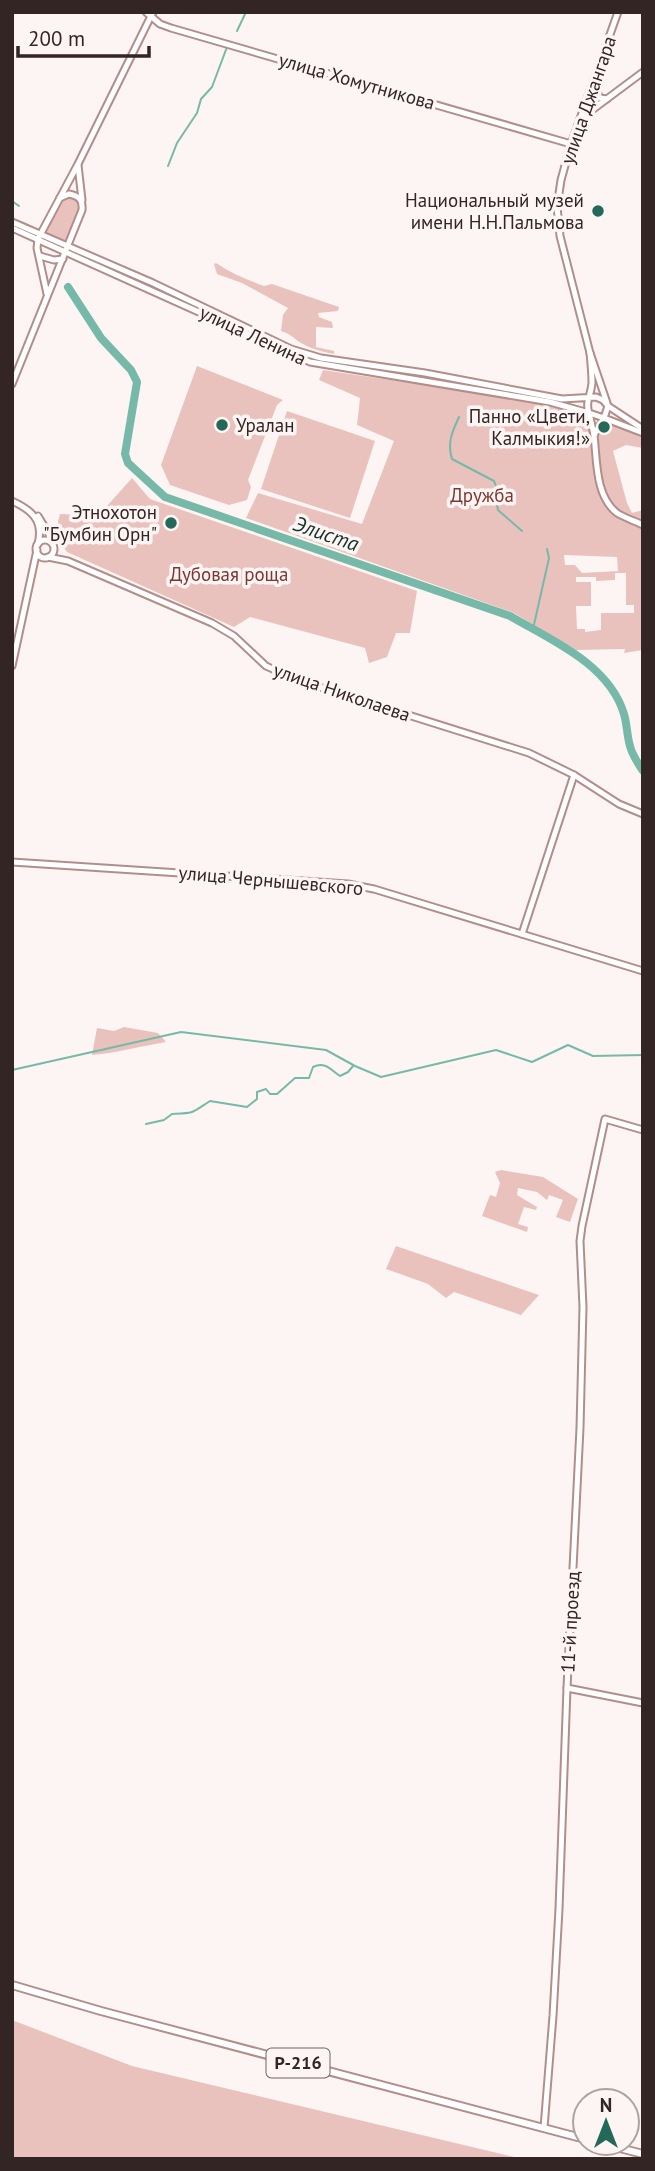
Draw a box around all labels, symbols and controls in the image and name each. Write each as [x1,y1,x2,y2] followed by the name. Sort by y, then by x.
[18,14,149,58] scale bar
[28,25,85,52] text: 200 m
[555,33,621,167] street label: улица Джангара
[276,47,438,115] street label: улица Хомутникова
[405,188,584,234] place label: Национальный музей имени Н.Н.Пальмова
[590,203,606,219] marker: Национальный музей имени Н.Н.Пальмова
[196,300,310,370] street label: улица Ленина
[469,404,590,450] place label: Панно «Цвети, Калмыкия!»
[236,413,294,437] place label: Уралан
[214,417,230,433] marker: Уралан
[596,419,612,435] marker: Панно «Цвети, Калмыкия!»
[450,483,514,507] park label: Дружба
[43,500,157,546] place label: Этнохотон "Бумбин Орн"
[290,510,363,558] water label: Элиста
[163,515,179,531] marker: Этнохотон "Бумбин Орн"
[170,562,288,586] park label: Дубовая роща
[270,657,414,727] street label: улица Николаева
[178,860,364,900] street label: улица Чернышевского
[555,1570,585,1674] street label: 11-й проезд
[266,2048,330,2078] road number: Р-216
[571,2087,641,2157] north arrow
[600,2093,612,2117] text: N

